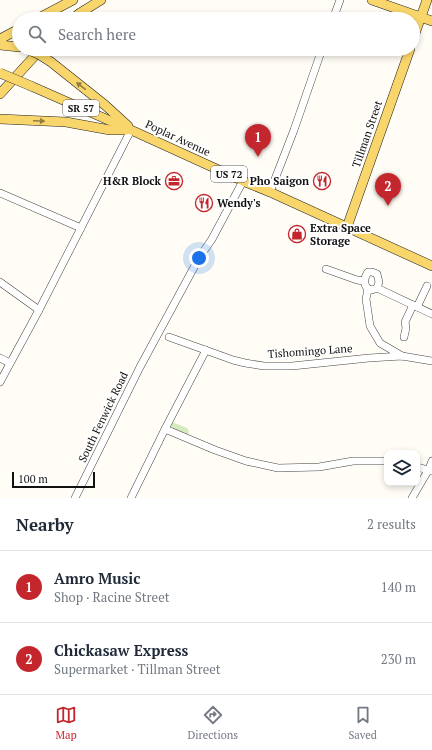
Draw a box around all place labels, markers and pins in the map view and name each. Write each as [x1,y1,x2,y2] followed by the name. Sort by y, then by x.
[245,124,271,157] pin: 1
[164,171,184,191] office icon: H&R Block
[312,171,332,191] restaurant icon: Pho Saigon
[375,173,401,206] pin: 2
[103,174,162,188] place label: H&R Block
[250,174,309,188] place label: Pho Saigon
[194,193,214,213] restaurant icon: Wendy's
[217,196,260,210] place label: Wendy's
[310,221,371,248] place label: Extra Space Storage
[287,224,307,244] shop icon: Extra Space Storage

